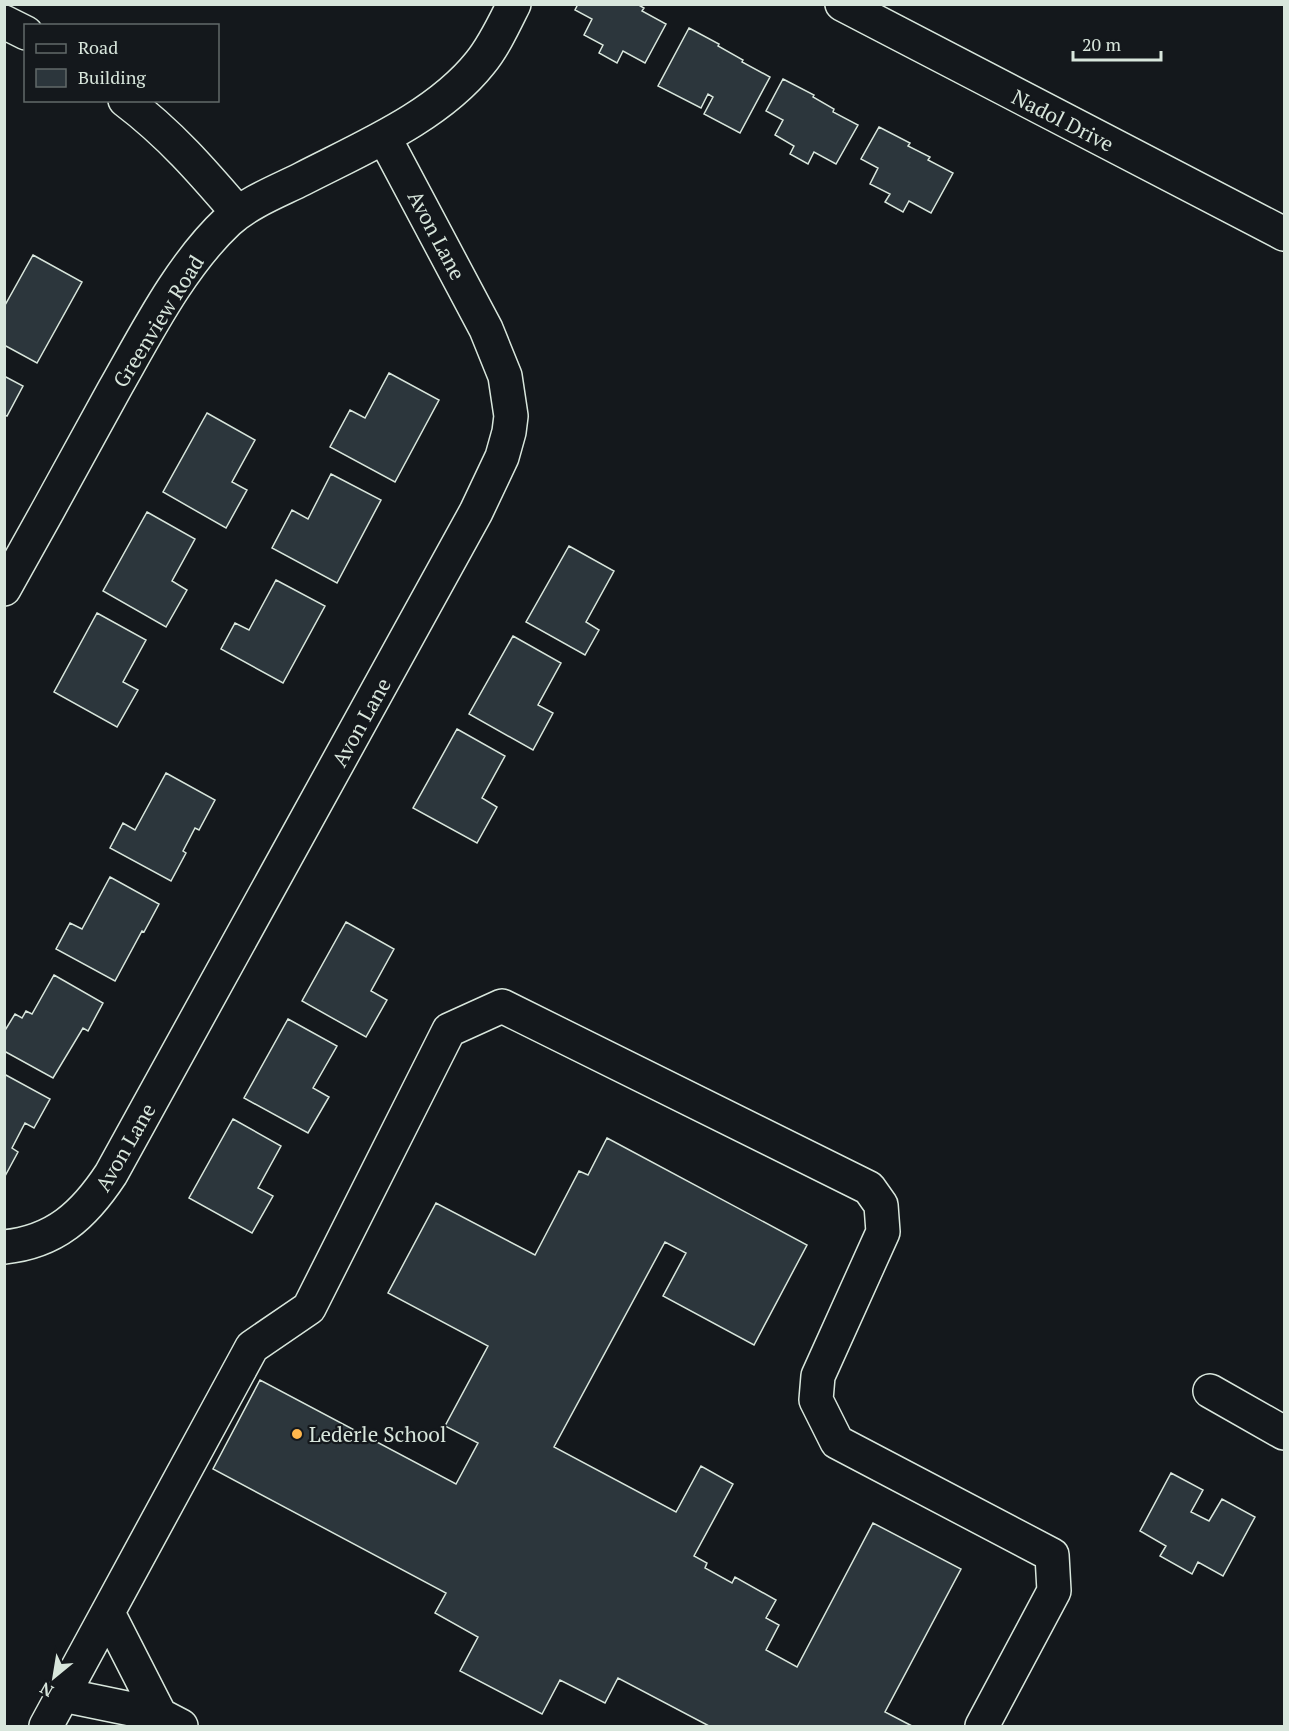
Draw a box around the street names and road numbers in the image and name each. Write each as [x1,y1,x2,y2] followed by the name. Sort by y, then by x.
[1007,82,1119,158] street label: Nadol Drive
[402,185,472,285] street label: Avon Lane
[106,249,210,392] street label: Greenview Road
[325,673,397,771] street label: Avon Lane
[89,1098,161,1196] street label: Avon Lane

